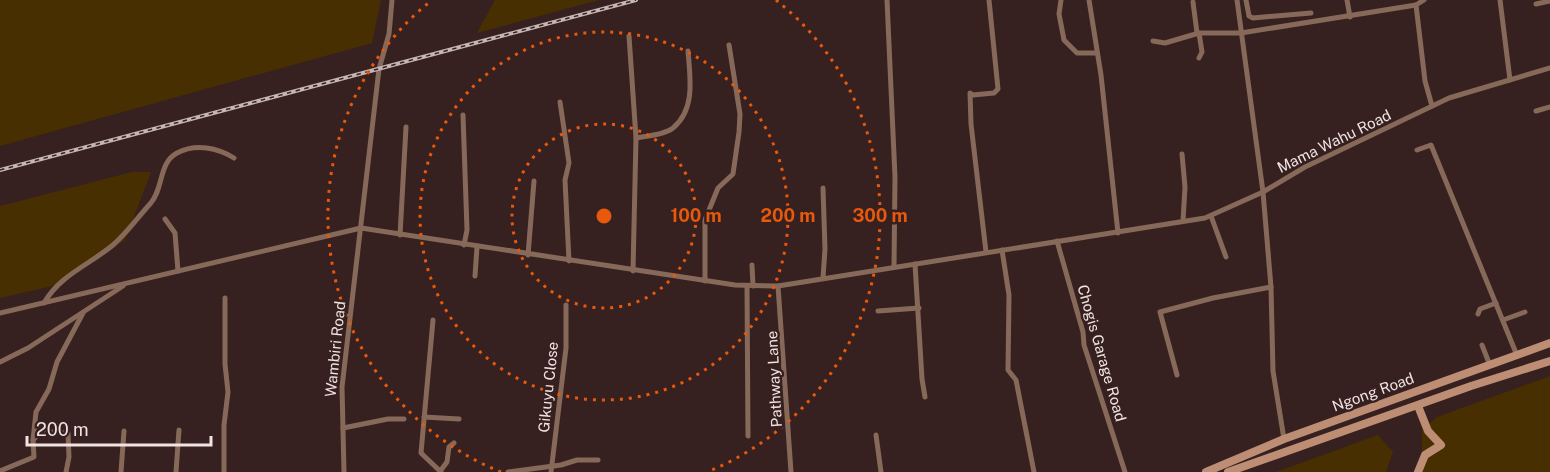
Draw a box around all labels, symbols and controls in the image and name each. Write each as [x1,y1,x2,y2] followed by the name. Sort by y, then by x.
[1274,106,1394,176] street label: Mama Wahu Road
[670,205,722,226] text: 100 m
[761,205,815,226] text: 200 m
[852,205,908,226] text: 300 m
[594,206,614,226] centre of rings
[1074,283,1130,423] street label: Chogis Garage Road
[322,300,348,398] street label: Wambiri Road
[763,330,785,428] street label: Pathway Lane
[535,341,561,433] street label: Gikuyu Close
[1330,369,1416,415] street label: Ngong Road
[27,409,212,447] scale bar
[36,419,89,440] text: 200 m

